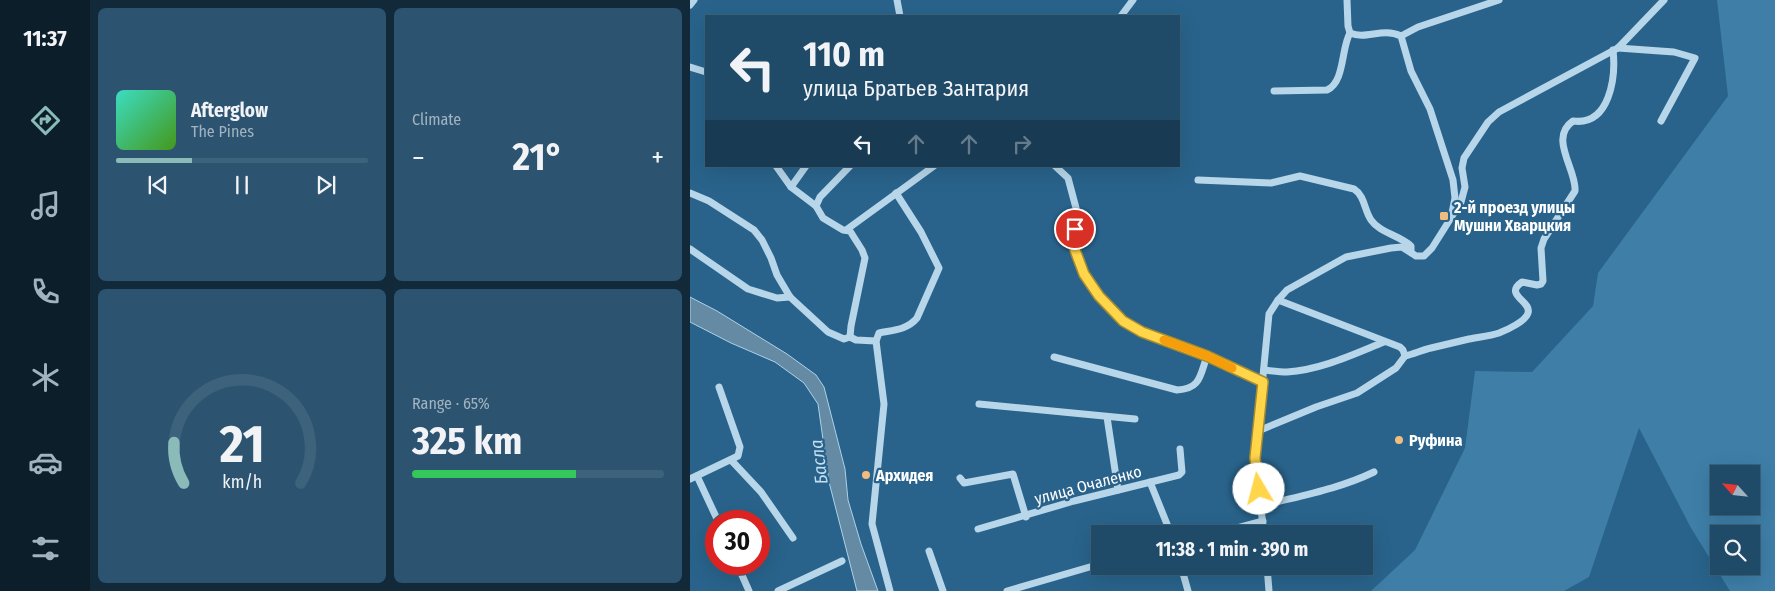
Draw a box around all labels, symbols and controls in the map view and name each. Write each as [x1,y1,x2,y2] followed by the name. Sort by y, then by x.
[23,25,67,52] text: 11:37
[803,33,885,75] text: 110 m
[720,35,785,100] icon: left
[803,75,1029,102] text: улица Братьев Зантария
[191,99,268,122] text: Afterglow
[28,103,63,138] icon: directions
[412,110,461,129] text: Climate
[191,122,254,141] text: The Pines
[849,130,877,158] icon: left
[902,130,930,158] icon: ahead
[955,130,983,158] icon: ahead
[1008,130,1036,158] icon: right
[513,134,563,180] text: 21°
[412,141,425,174] text: −
[651,141,664,174] text: +
[144,171,172,199] icon: previous
[228,171,256,199] icon: pause
[312,171,340,199] icon: next
[28,188,63,223] icon: music
[1453,198,1575,235] place label: 2-й проезд улицы Мушни Хварцкия
[1054,208,1096,250] pin
[1438,210,1450,222] marker: 2-й проезд улицы Мушни Хварцкия
[1061,215,1089,243] icon: arrive
[28,274,63,309] icon: phone
[28,360,63,395] icon: climate
[412,394,490,413] text: Range · 65%
[218,413,265,476] text: 21
[412,418,522,464] text: 325 km
[1409,431,1462,450] place label: Руфина
[1393,434,1405,446] marker: Руфина
[805,438,833,486] water label: Басла
[28,445,63,480] icon: car
[1032,462,1144,508] street label: улица Очаленко
[1232,462,1284,514] position arrow
[1710,465,1760,515] north arrow
[1710,465,1760,575] map controls
[875,466,933,485] place label: Архидея
[860,469,872,481] marker: Архидея
[222,471,262,493] text: km/h
[705,510,770,575] speed limit sign: 30
[1710,525,1760,575] button: search
[28,531,63,566] icon: filters
[1156,538,1308,561] text: 11:38 · 1 min · 390 m

